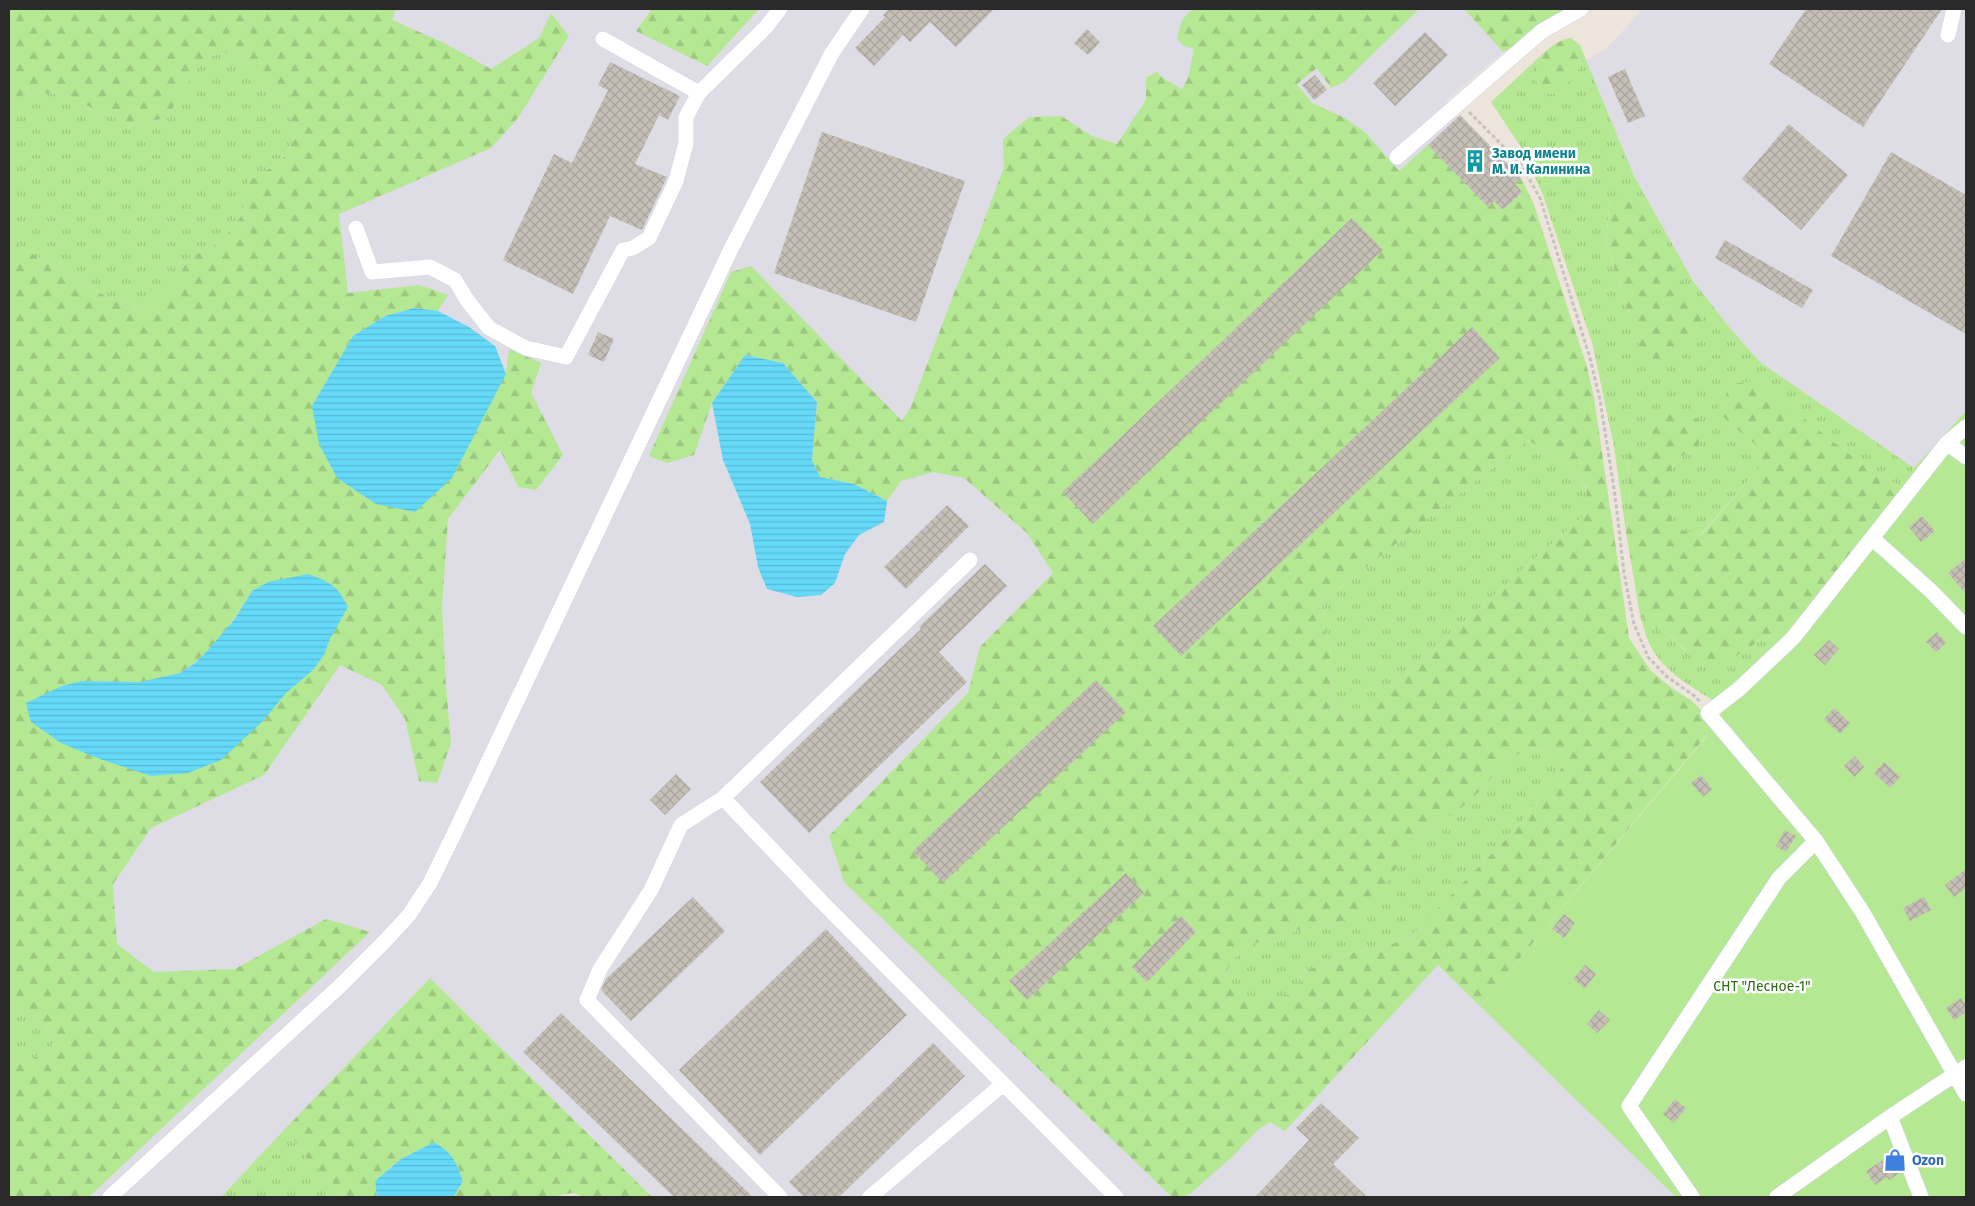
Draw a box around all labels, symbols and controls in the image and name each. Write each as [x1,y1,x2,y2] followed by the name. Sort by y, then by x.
[1491,145,1591,178] place label: Завод имени М. И. Калинина
[1462,148,1488,174] building icon: Завод имени М. И. Калинина
[1713,978,1811,995] park label: СНТ "Лесное-1"
[1882,1147,1908,1173] shop icon: Ozon
[1912,1152,1944,1169] place label: Ozon

